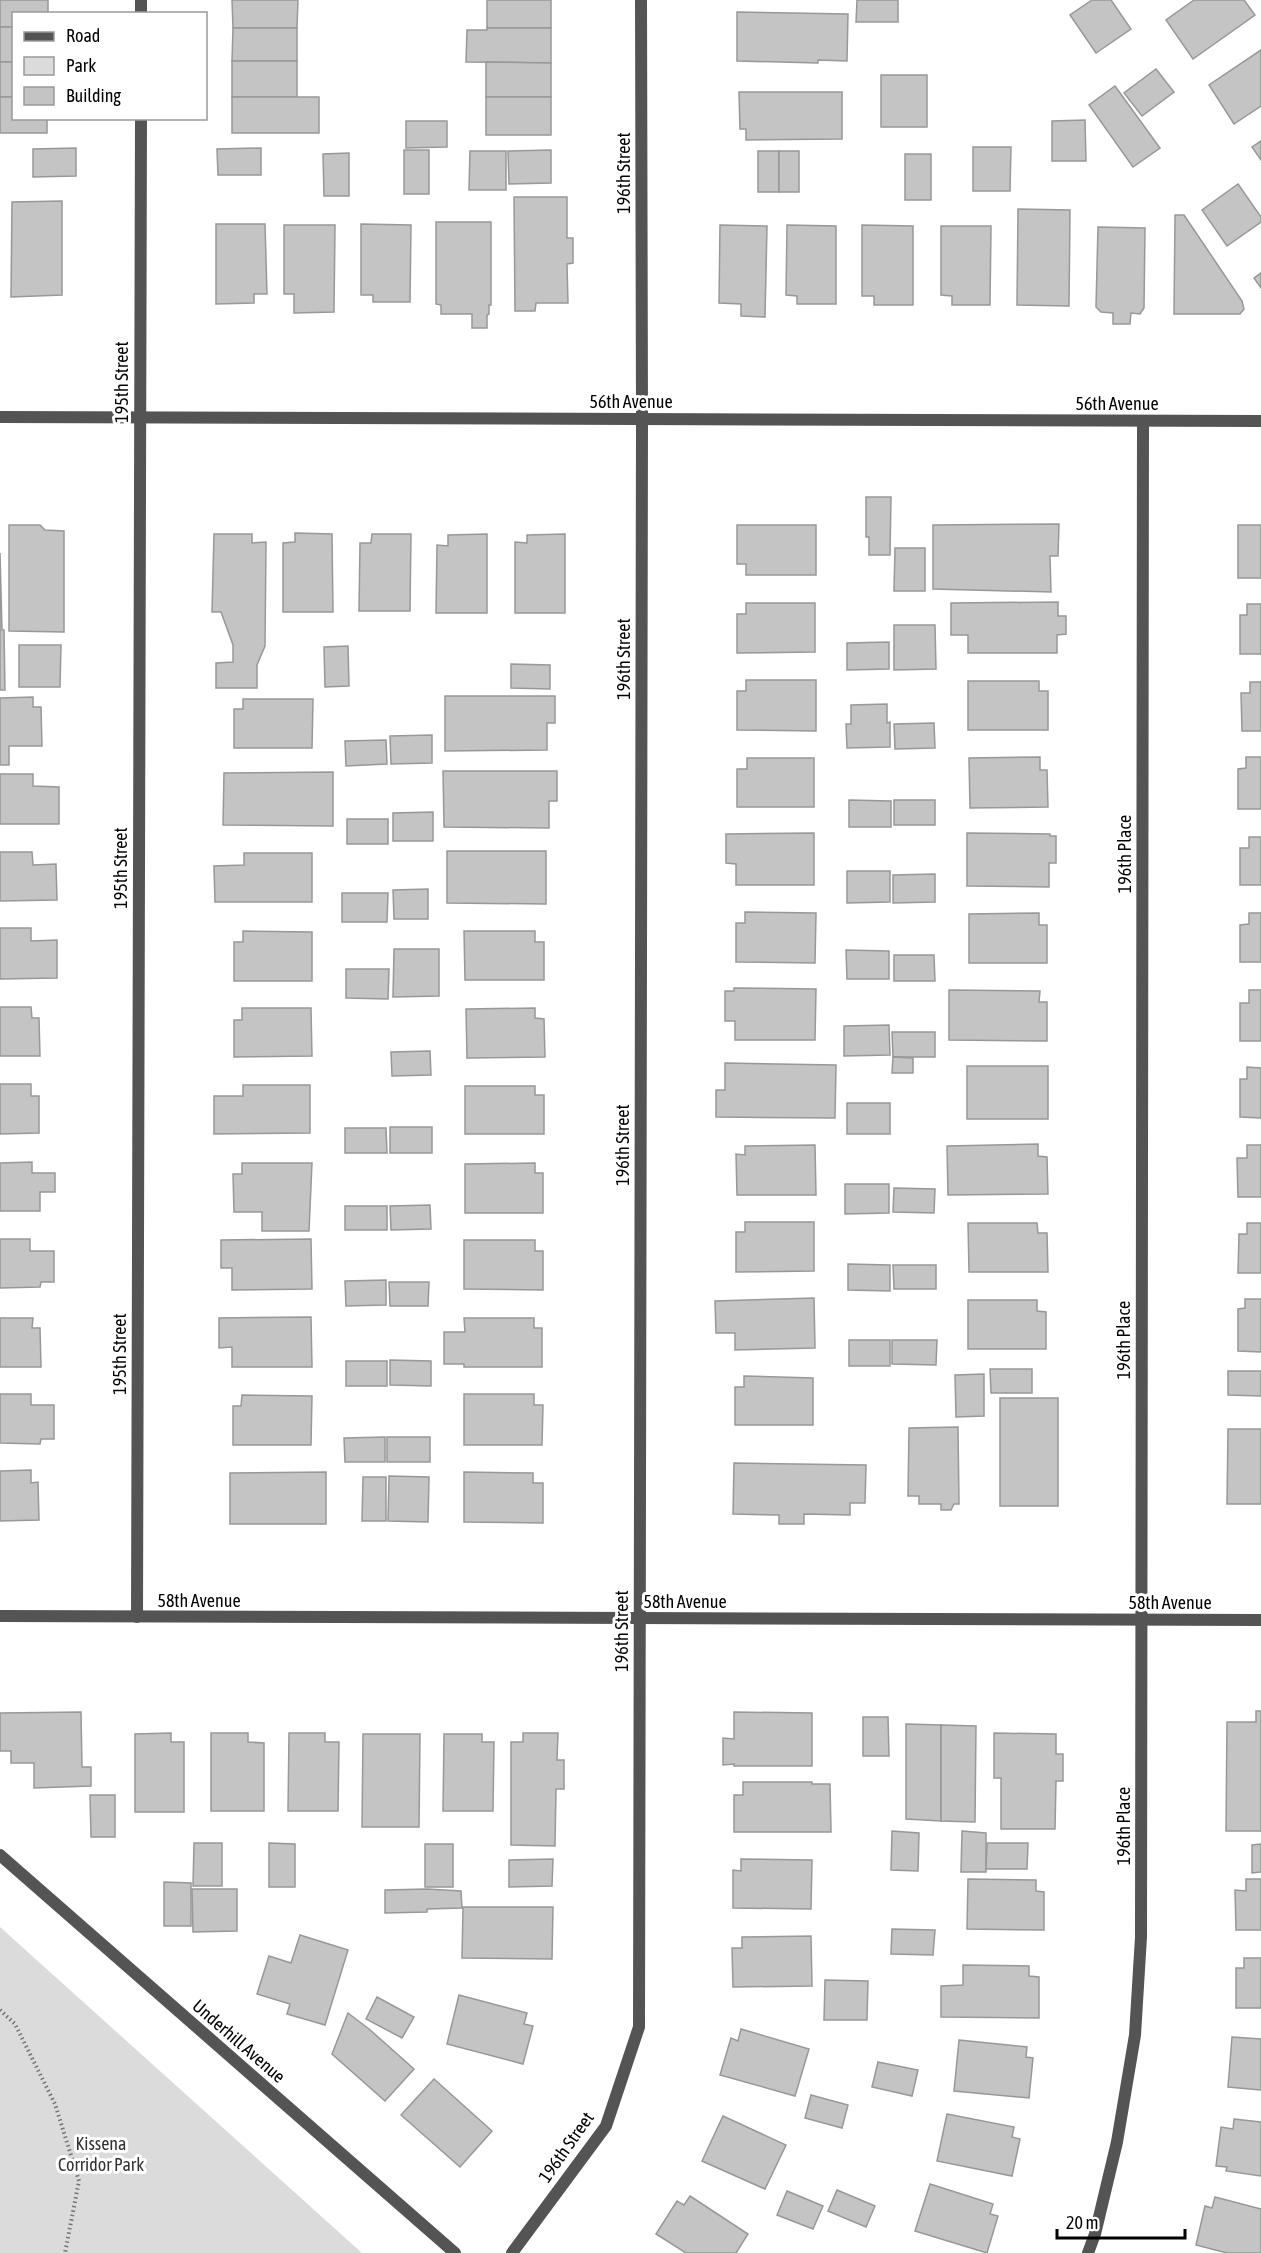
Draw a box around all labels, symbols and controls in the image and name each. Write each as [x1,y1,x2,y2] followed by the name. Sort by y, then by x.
[12,12,207,120] legend
[66,25,100,46] text: Road
[66,55,96,76] text: Park
[66,85,121,106] text: Building
[613,132,634,214] street label: 196th Street
[111,341,132,423] street label: 195th Street
[589,391,673,412] street label: 56th Avenue
[1075,393,1159,414] street label: 56th Avenue
[613,618,634,700] street label: 196th Street
[1114,815,1135,893] street label: 196th Place
[110,827,131,909] street label: 195th Street
[612,1104,633,1186] street label: 196th Street
[1113,1301,1134,1379] street label: 196th Place
[109,1313,130,1395] street label: 195th Street
[157,1590,241,1611] street label: 58th Avenue
[611,1590,632,1672] street label: 196th Street
[643,1591,727,1612] street label: 58th Avenue
[1128,1592,1212,1613] street label: 58th Avenue
[1113,1787,1134,1865] street label: 196th Place
[188,1995,290,2087] street label: Underhill Avenue
[534,2108,598,2186] street label: 196th Street
[58,2133,144,2175] park label: Kissena Corridor Park
[1057,2202,1184,2240] scale bar
[1066,2212,1098,2233] text: 20 m

